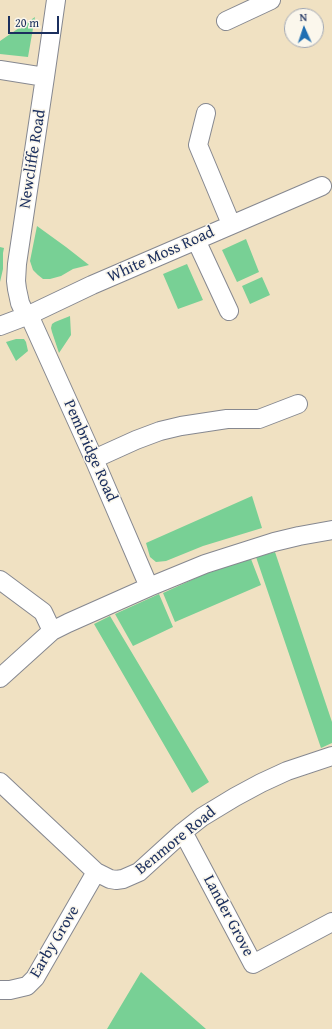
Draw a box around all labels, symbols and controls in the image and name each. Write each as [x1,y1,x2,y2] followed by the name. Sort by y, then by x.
[10,8,61,34] scale bar
[284,8,324,48] north arrow
[299,9,308,25] text: N
[15,14,39,31] text: 20 m
[16,108,50,210] street label: Newcliffe Road
[105,223,217,287] street label: White Moss Road
[59,397,121,505] street label: Pembridge Road
[132,803,220,879] street label: Benmore Road
[199,872,257,960] street label: Lander Grove
[26,902,84,982] street label: Earby Grove

